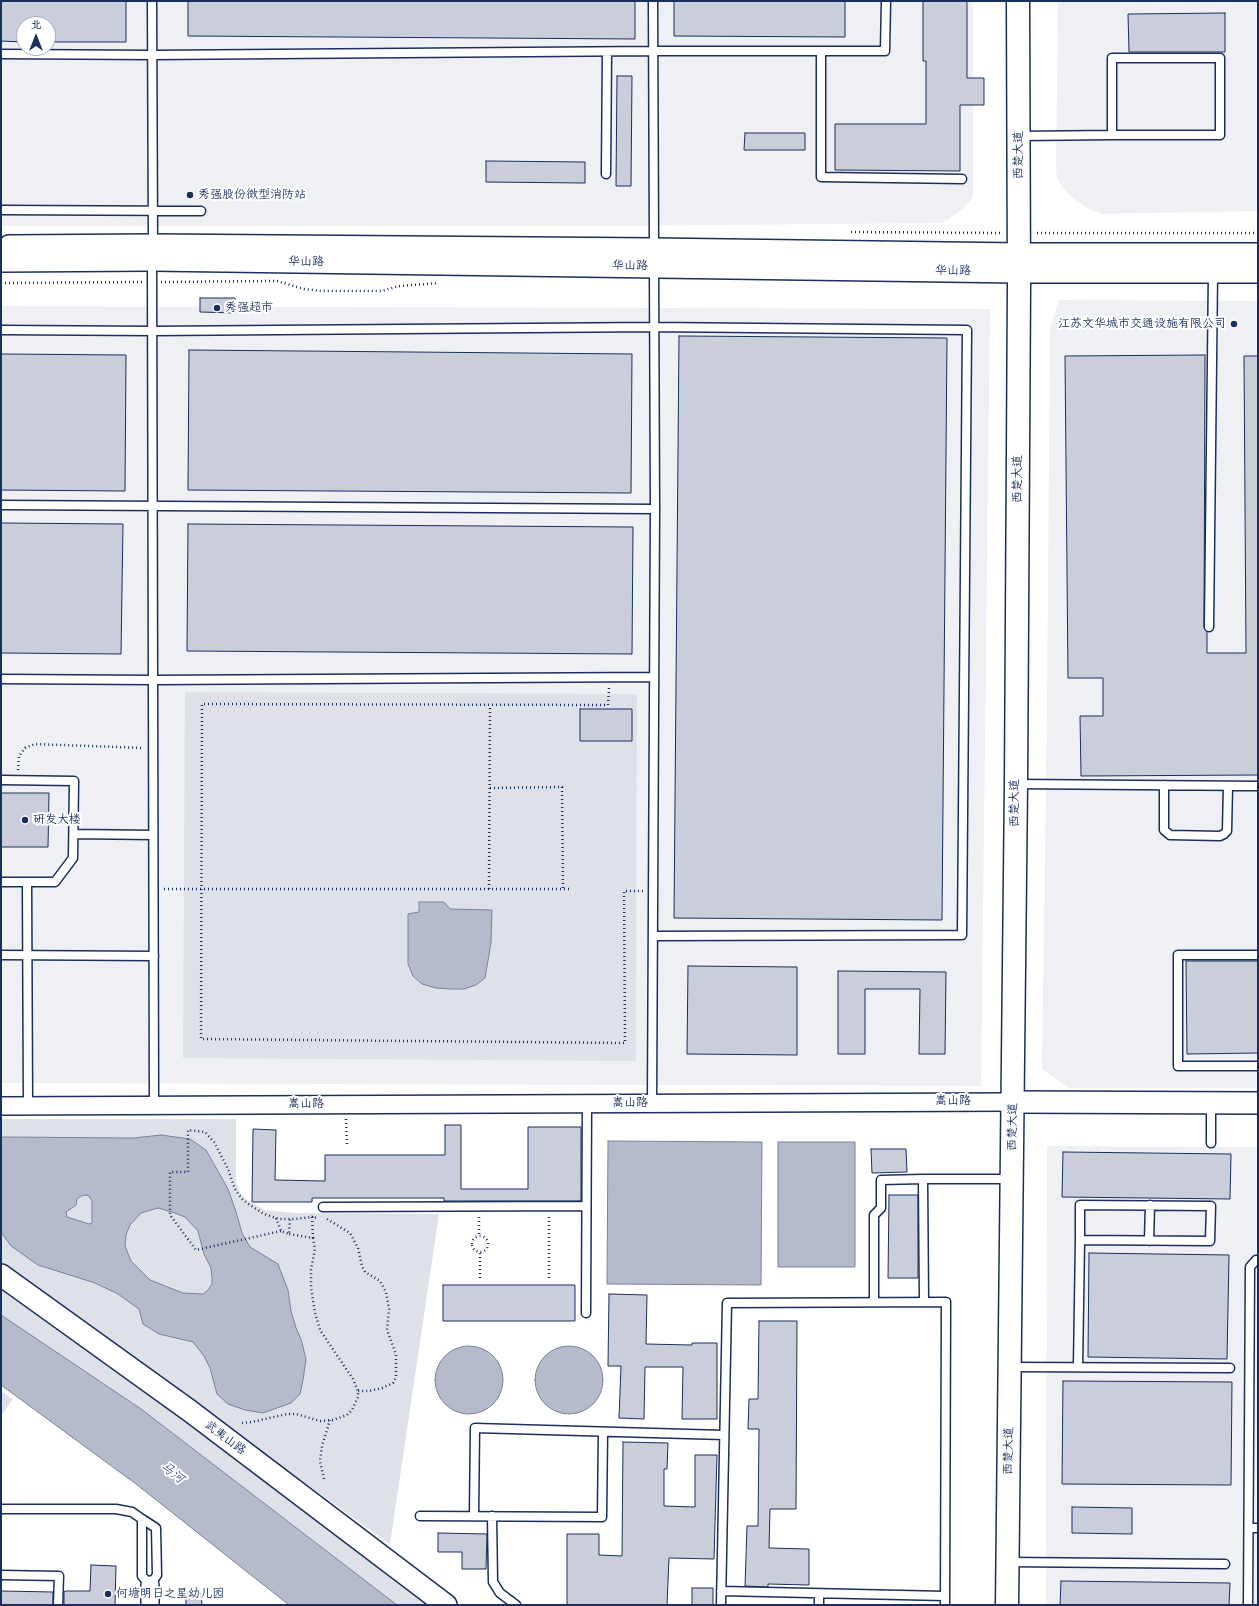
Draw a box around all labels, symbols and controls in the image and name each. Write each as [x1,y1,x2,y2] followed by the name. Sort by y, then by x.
[16,16,56,56] north arrow
[31,18,42,31] text: 北
[1012,131,1026,179] street label: 西楚大道
[198,188,306,202] place label: 秀强股份微型消防站
[185,190,195,200] marker: 秀强股份微型消防站
[288,254,324,270] street label: 华山路
[612,258,648,274] street label: 华山路
[935,263,971,279] street label: 华山路
[225,301,273,315] place label: 秀强超市
[212,303,222,313] marker: 秀强超市
[1058,317,1226,331] place label: 江苏文华城市交通设施有限公司
[1229,319,1239,329] marker: 江苏文华城市交通设施有限公司
[1011,455,1025,503] street label: 西楚大道
[1008,779,1022,827] street label: 西楚大道
[33,813,81,827] place label: 研发大楼
[20,815,30,825] marker: 研发大楼
[935,1094,971,1108] street label: 嵩山路
[612,1096,648,1110] street label: 嵩山路
[288,1097,324,1111] street label: 嵩山路
[1005,1103,1021,1151] street label: 西楚大道
[201,1418,249,1458] street label: 武夷山路
[1001,1427,1017,1475] street label: 西楚大道
[157,1459,187,1487] water label: 马河
[116,1587,224,1601] place label: 何塘明日之星幼儿园
[103,1589,113,1599] marker: 何塘明日之星幼儿园

